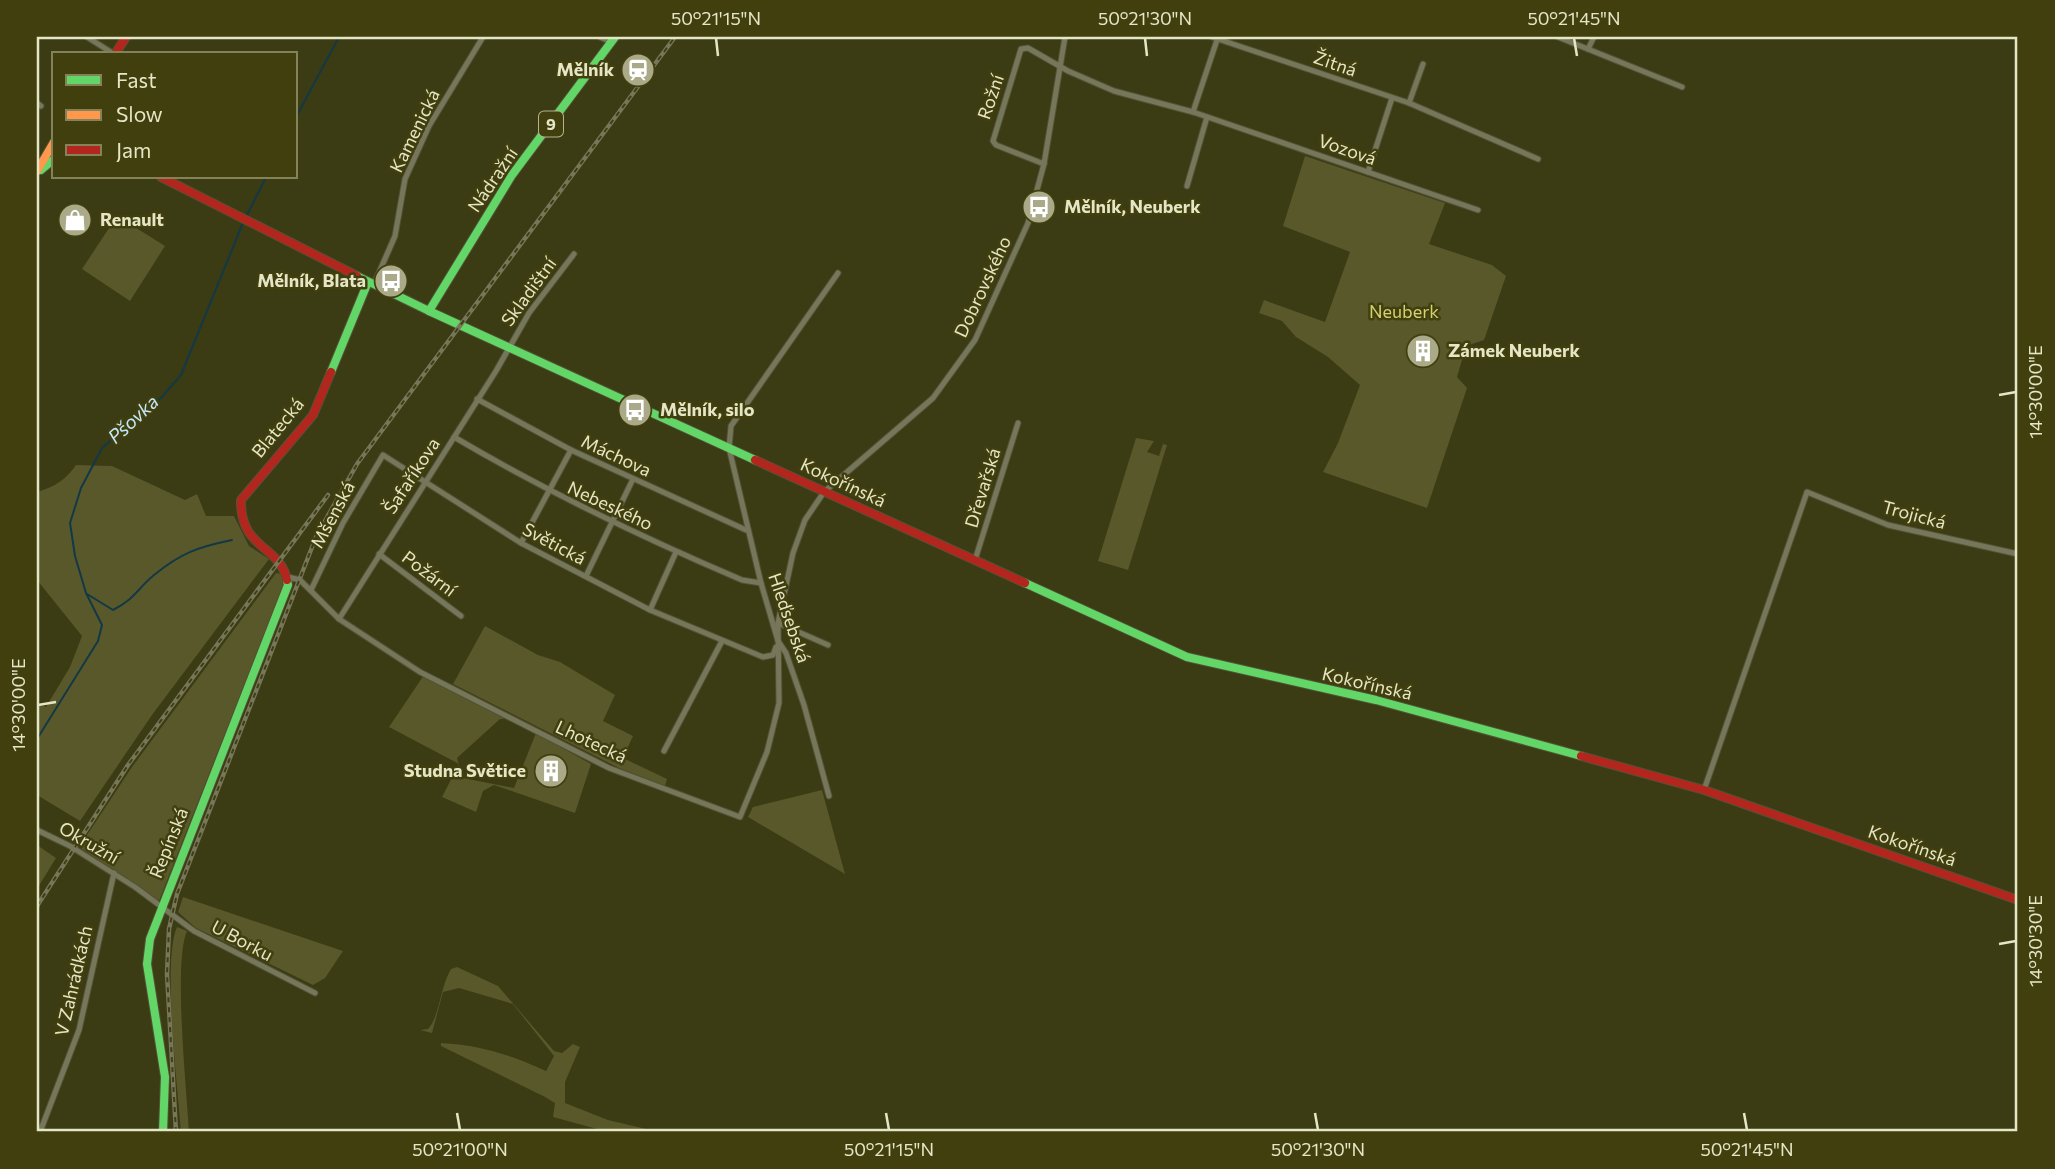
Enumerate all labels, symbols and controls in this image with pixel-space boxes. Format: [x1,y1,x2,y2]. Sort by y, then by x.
text: 50°21'15"N [671,7,761,29]
text: 50°21'30"N [1098,7,1192,29]
text: 50°21'45"N [1527,7,1621,29]
street label: Žitná [1311,46,1360,81]
station icon: Mělník [619,51,657,89]
legend [52,52,298,178]
place label: Mělník [557,58,615,80]
text: Fast [116,67,157,92]
street label: Rožní [972,70,1008,122]
street label: Kamenická [385,85,444,176]
text: Slow [116,101,163,126]
road number: 9 [539,112,563,136]
street label: Vozová [1316,129,1379,169]
text: Jam [116,137,151,162]
street label: Nádražní [462,142,523,216]
bus stop icon: Mělník, Neuberk [1020,188,1058,226]
place label: Mělník, Neuberk [1064,195,1201,217]
shop icon: Renault [56,201,94,239]
place label: Renault [100,208,164,230]
street label: Dobrovského [949,232,1015,341]
street label: Skladištní [496,252,561,330]
bus stop icon: Mělník, Blata [372,262,410,300]
place label: Mělník, Blata [257,269,366,291]
park label: Neuberk [1369,300,1439,322]
building icon: Zámek Neuberk [1404,332,1442,370]
place label: Zámek Neuberk [1448,339,1581,361]
text: 14°30'00"E [2024,345,2046,439]
water label: Pšovka [103,389,163,448]
bus stop icon: Mělník, silo [616,391,654,429]
street label: Blatecká [247,393,308,462]
place label: Mělník, silo [660,398,755,420]
street label: Máchova [578,429,655,481]
street label: Šafaříkova [378,433,444,518]
street label: Dřevařská [960,445,1005,530]
street label: Kokořínská [797,453,890,511]
street label: Nebeského [564,476,656,534]
street label: Mšenská [305,477,359,552]
street label: Trojická [1880,495,1948,533]
street label: Světická [519,517,590,569]
street label: Požární [398,546,462,602]
street label: Hleďsebská [764,570,816,666]
text: 14°30'00"E [7,658,29,752]
street label: Kokořínská [1320,662,1414,704]
street label: Lhotecká [552,715,631,767]
building icon: Studna Světice [532,752,570,790]
place label: Studna Světice [404,759,526,781]
street label: Řepínská [144,804,192,881]
street label: Okružní [56,816,125,869]
street label: Kokořínská [1865,820,1959,870]
text: 14°30'30"E [2024,895,2046,987]
street label: U Borku [208,915,277,965]
street label: V Zahrádkách [50,923,96,1038]
text: 50°21'00"N [412,1138,508,1160]
text: 50°21'15"N [844,1138,934,1160]
text: 50°21'30"N [1271,1138,1365,1160]
text: 50°21'45"N [1700,1138,1794,1160]

